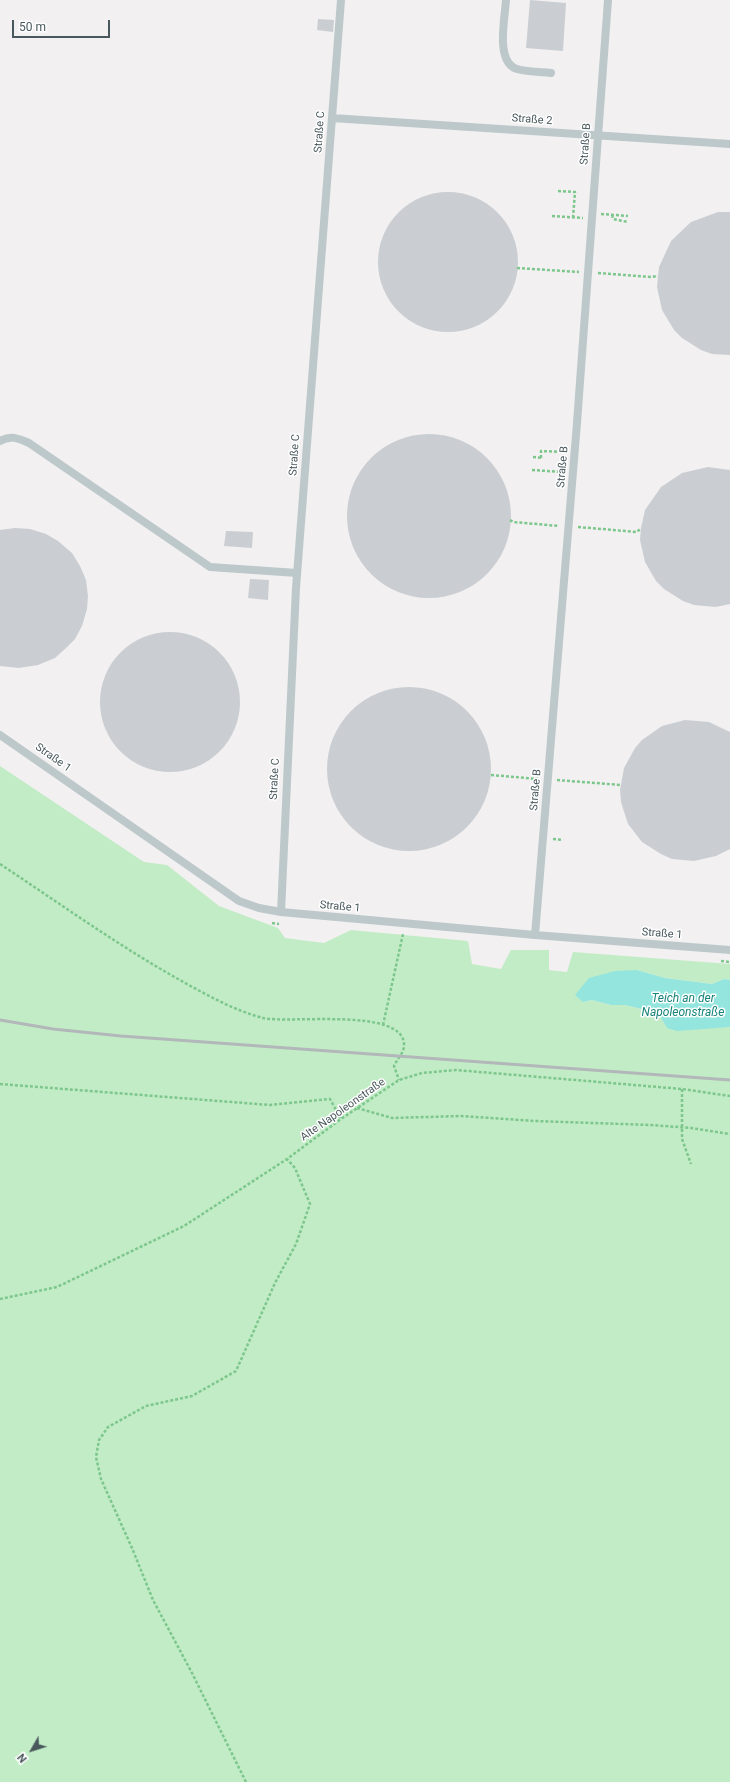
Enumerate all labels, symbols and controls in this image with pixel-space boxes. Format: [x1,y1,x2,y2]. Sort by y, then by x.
scale bar [14,12,112,38]
text: 50 m [19,20,46,34]
street label: Straße C [312,111,328,153]
street label: Straße 2 [511,112,553,128]
street label: Straße B [578,123,594,165]
street label: Straße C [287,434,303,476]
street label: Straße B [555,446,571,488]
street label: Straße 1 [32,741,74,775]
street label: Straße C [267,758,283,800]
street label: Straße B [528,769,544,811]
street label: Straße 1 [319,899,361,915]
street label: Straße 1 [641,926,683,942]
water label: Teich an der Napoleonstraße [642,992,724,1020]
street label: Alte Napoleonstraße [298,1076,388,1144]
north arrow [12,1730,52,1770]
text: N [15,1751,30,1765]

